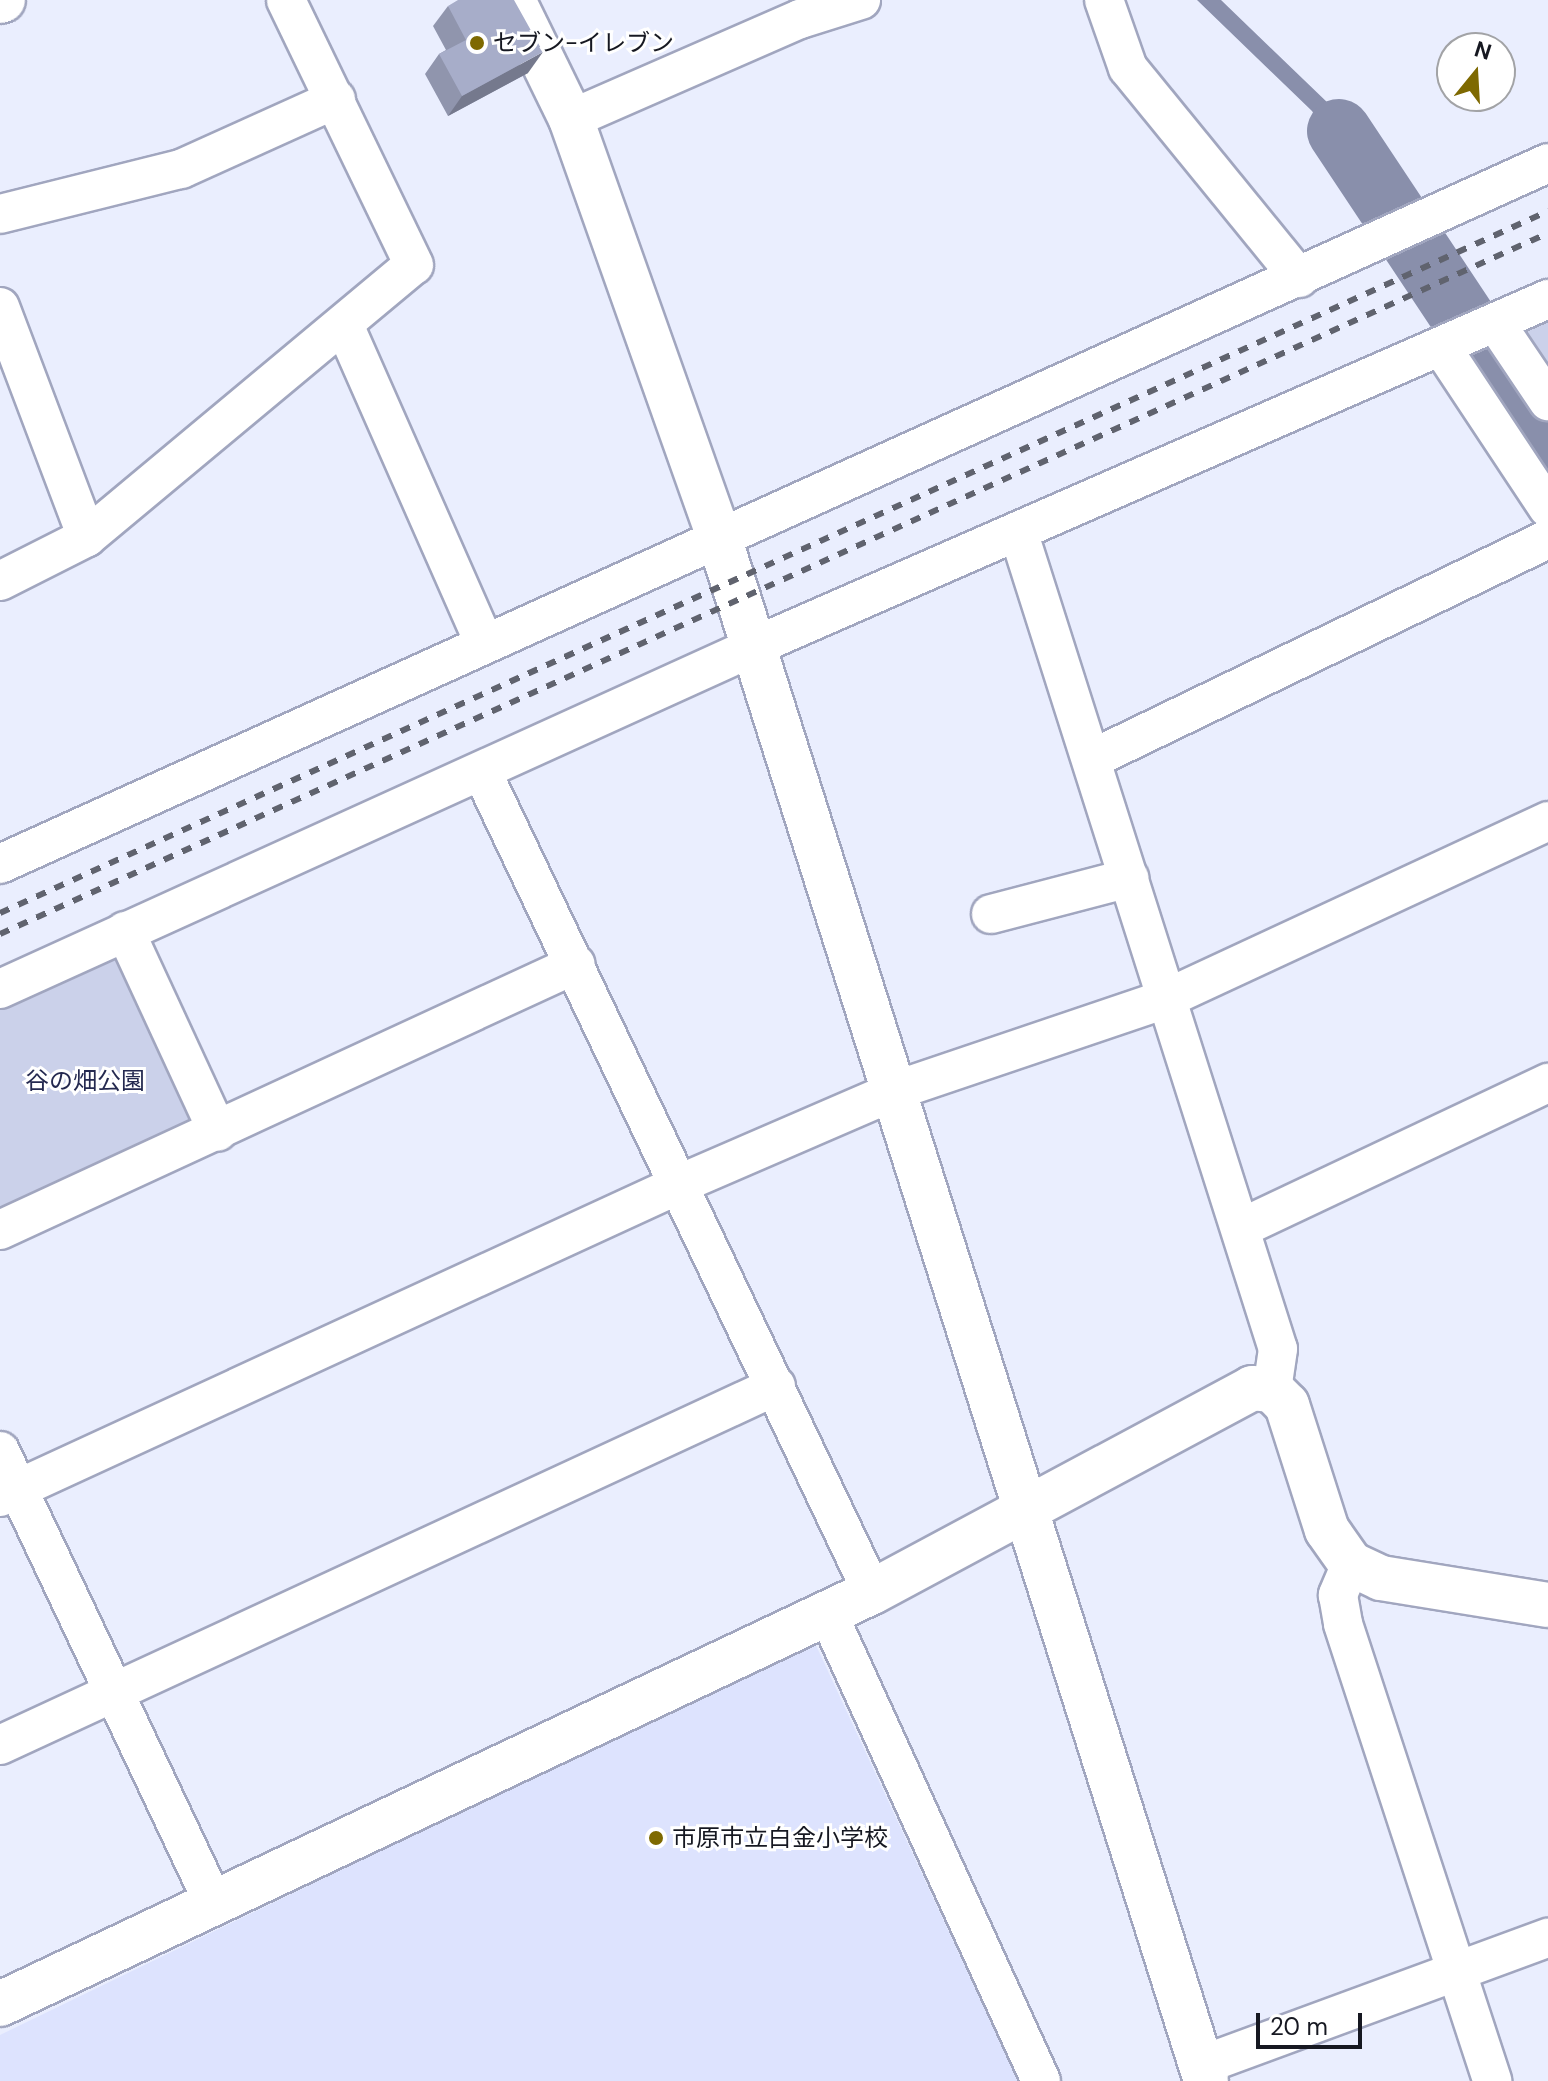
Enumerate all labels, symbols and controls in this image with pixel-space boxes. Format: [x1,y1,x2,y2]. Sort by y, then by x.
place label: セブン-イレブン [493,29,674,57]
north arrow [1436,32,1516,112]
marker: セブン-イレブン [468,34,486,52]
text: N [1471,34,1495,67]
park label: 谷の畑公園 [25,1067,145,1095]
place label: 市原市立白金小学校 [672,1824,888,1852]
marker: 市原市立白金小学校 [647,1829,665,1847]
scale bar [1260,1997,1366,2047]
text: 20 m [1270,2011,1328,2042]

